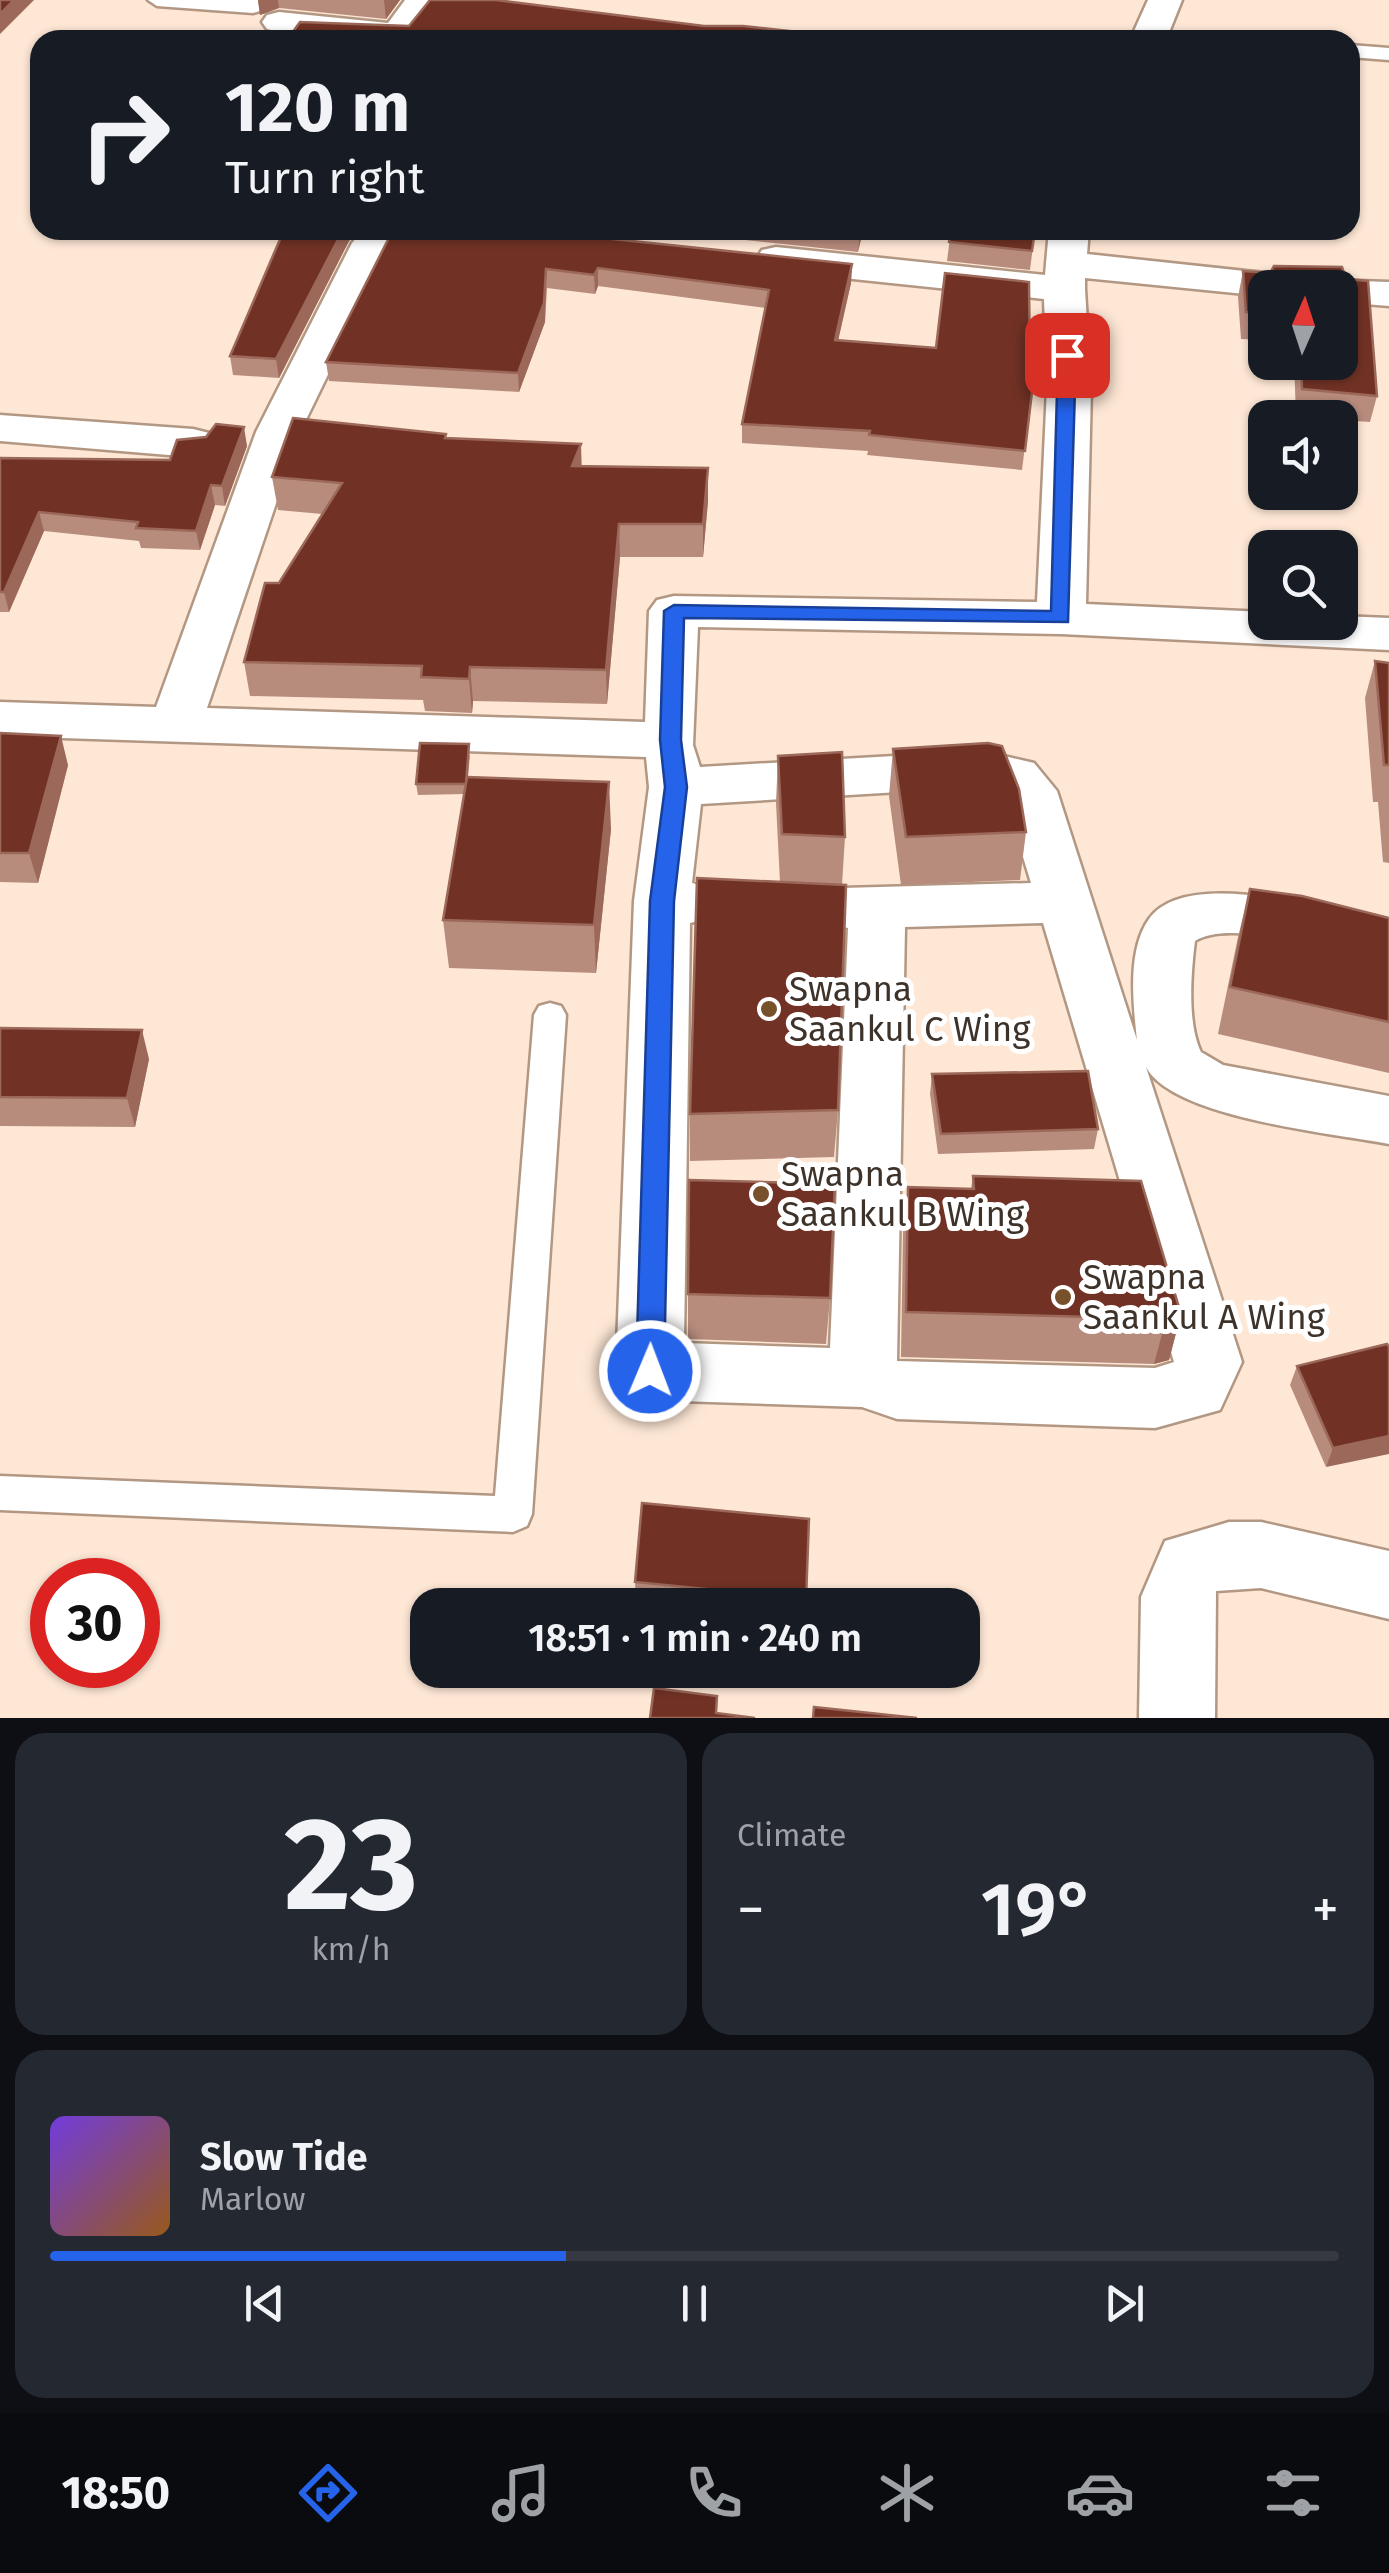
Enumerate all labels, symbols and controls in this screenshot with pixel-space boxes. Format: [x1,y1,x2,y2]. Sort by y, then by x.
text: 120 m [225,66,410,150]
icon: right [60,70,190,200]
text: Turn right [225,151,424,205]
north arrow [1248,270,1358,380]
map controls [1248,270,1358,640]
pin [1025,313,1110,398]
icon: arrive [1040,328,1095,383]
button: sound [1248,400,1358,510]
button: search [1248,530,1358,640]
place label: Swapna Saankul C Wing [789,968,1031,1050]
marker: Swapna Saankul C Wing [758,998,780,1020]
place label: Swapna Saankul B Wing [781,1153,1025,1235]
marker: Swapna Saankul B Wing [750,1183,772,1205]
place label: Swapna Saankul A Wing [1083,1256,1326,1338]
marker: Swapna Saankul A Wing [1052,1286,1074,1308]
position arrow [598,1319,702,1423]
speed limit sign: 30 [30,1558,160,1688]
text: 18:51 · 1 min · 240 m [528,1615,862,1661]
text: 23 [284,1787,418,1943]
text: Climate [737,1816,846,1854]
text: 19° [981,1865,1095,1955]
text: − [737,1877,765,1943]
text: + [1312,1877,1339,1943]
text: km/h [311,1930,391,1968]
text: Slow Tide [200,2134,368,2180]
text: Marlow [200,2180,306,2218]
icon: previous [237,2276,292,2331]
icon: pause [667,2276,722,2331]
icon: next [1097,2276,1152,2331]
icon: directions [293,2458,363,2528]
icon: music [486,2458,556,2528]
icon: phone [679,2458,749,2528]
icon: climate [872,2458,942,2528]
icon: car [1065,2458,1135,2528]
icon: filters [1258,2458,1328,2528]
text: 18:50 [61,2466,170,2520]

